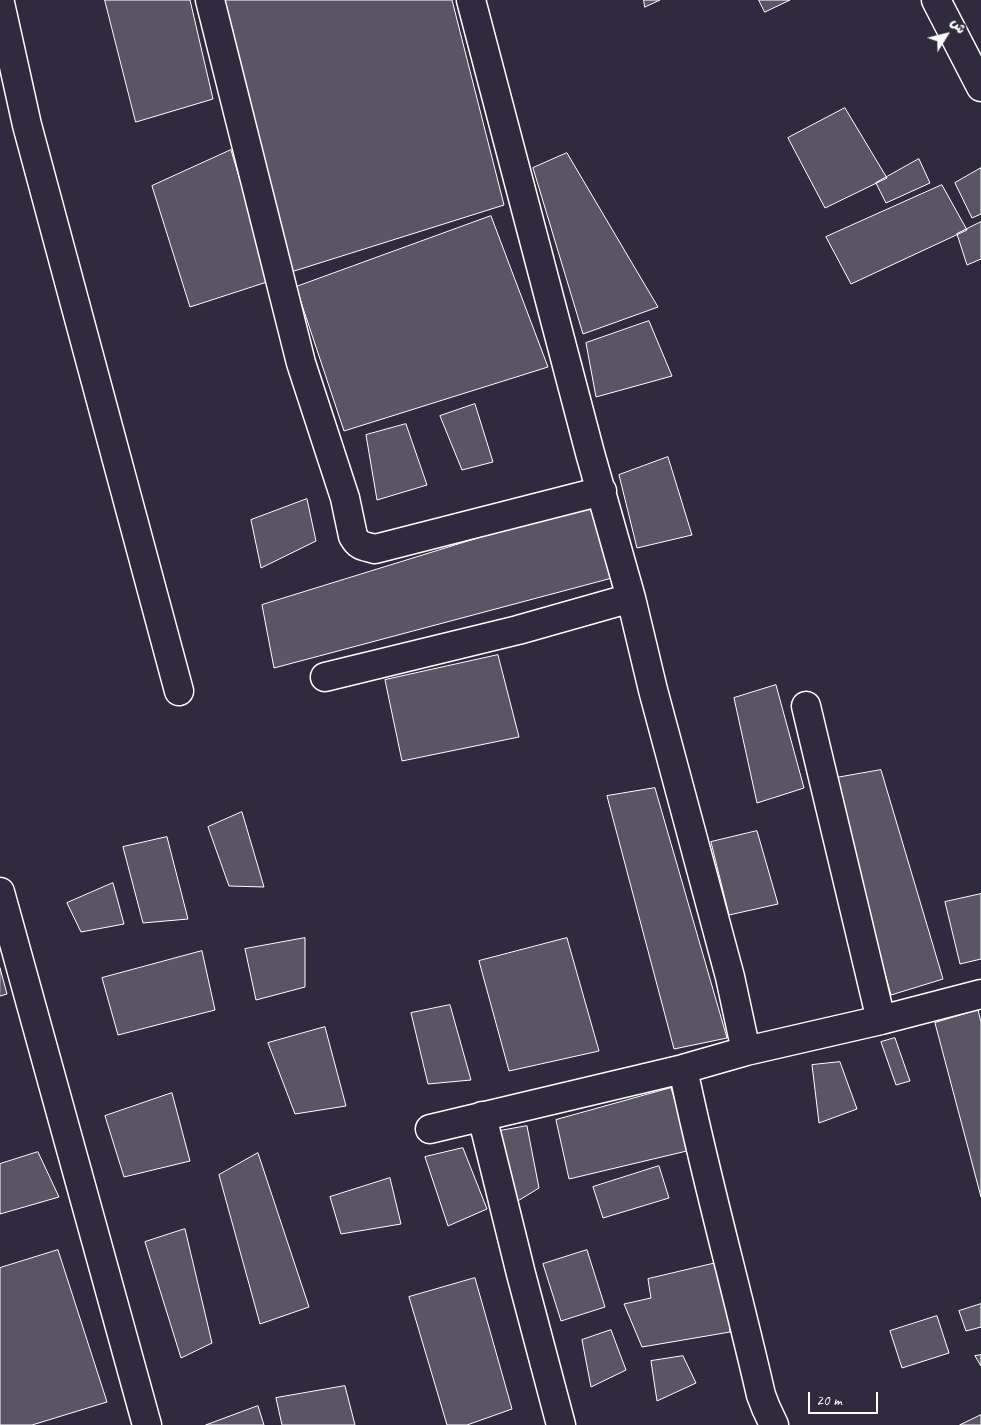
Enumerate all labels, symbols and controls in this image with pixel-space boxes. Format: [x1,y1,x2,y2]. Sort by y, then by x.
north arrow [921,10,971,60]
text: ش [947,15,970,37]
scale bar [811,1382,881,1414]
text: 20 m [816,1391,842,1410]

